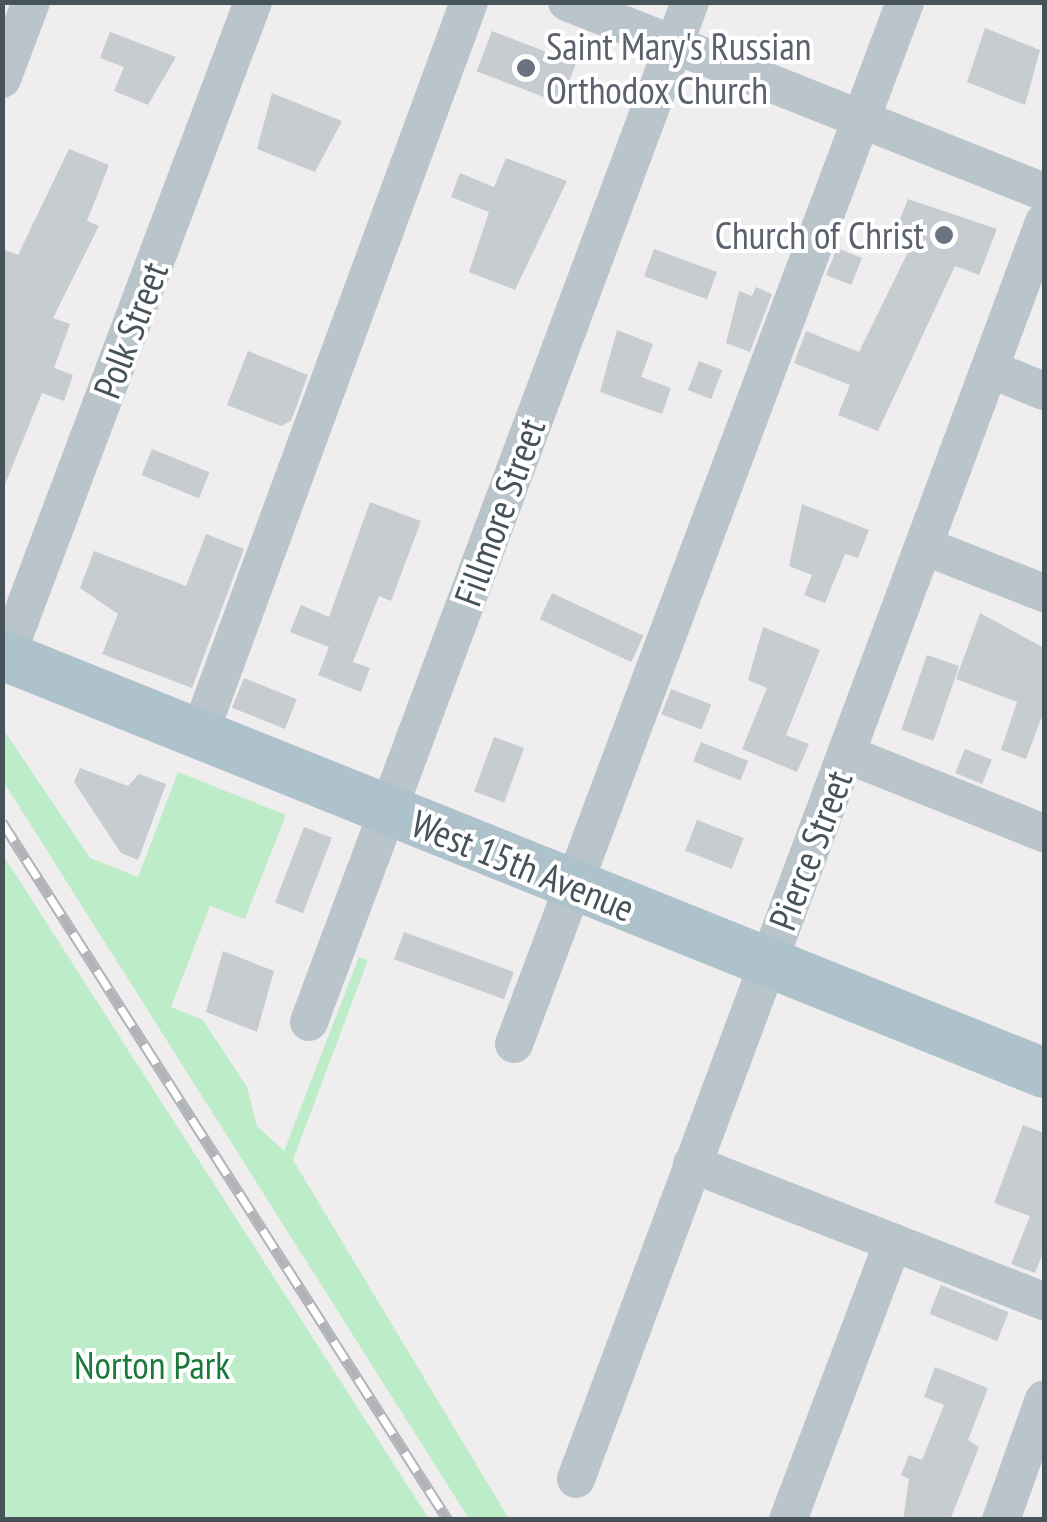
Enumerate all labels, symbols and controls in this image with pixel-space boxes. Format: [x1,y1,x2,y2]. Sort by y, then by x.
place label: Saint Mary's Russian Orthodox Church [546,23,811,112]
marker: Saint Mary's Russian Orthodox Church [515,57,537,79]
place label: Church of Christ [715,212,924,258]
marker: Church of Christ [933,224,955,246]
street label: Polk Street [83,255,177,405]
street label: Fillmore Street [444,412,554,612]
street label: Pierce Street [759,764,861,936]
street label: West 15th Avenue [405,800,641,930]
park label: Norton Park [74,1342,230,1388]

